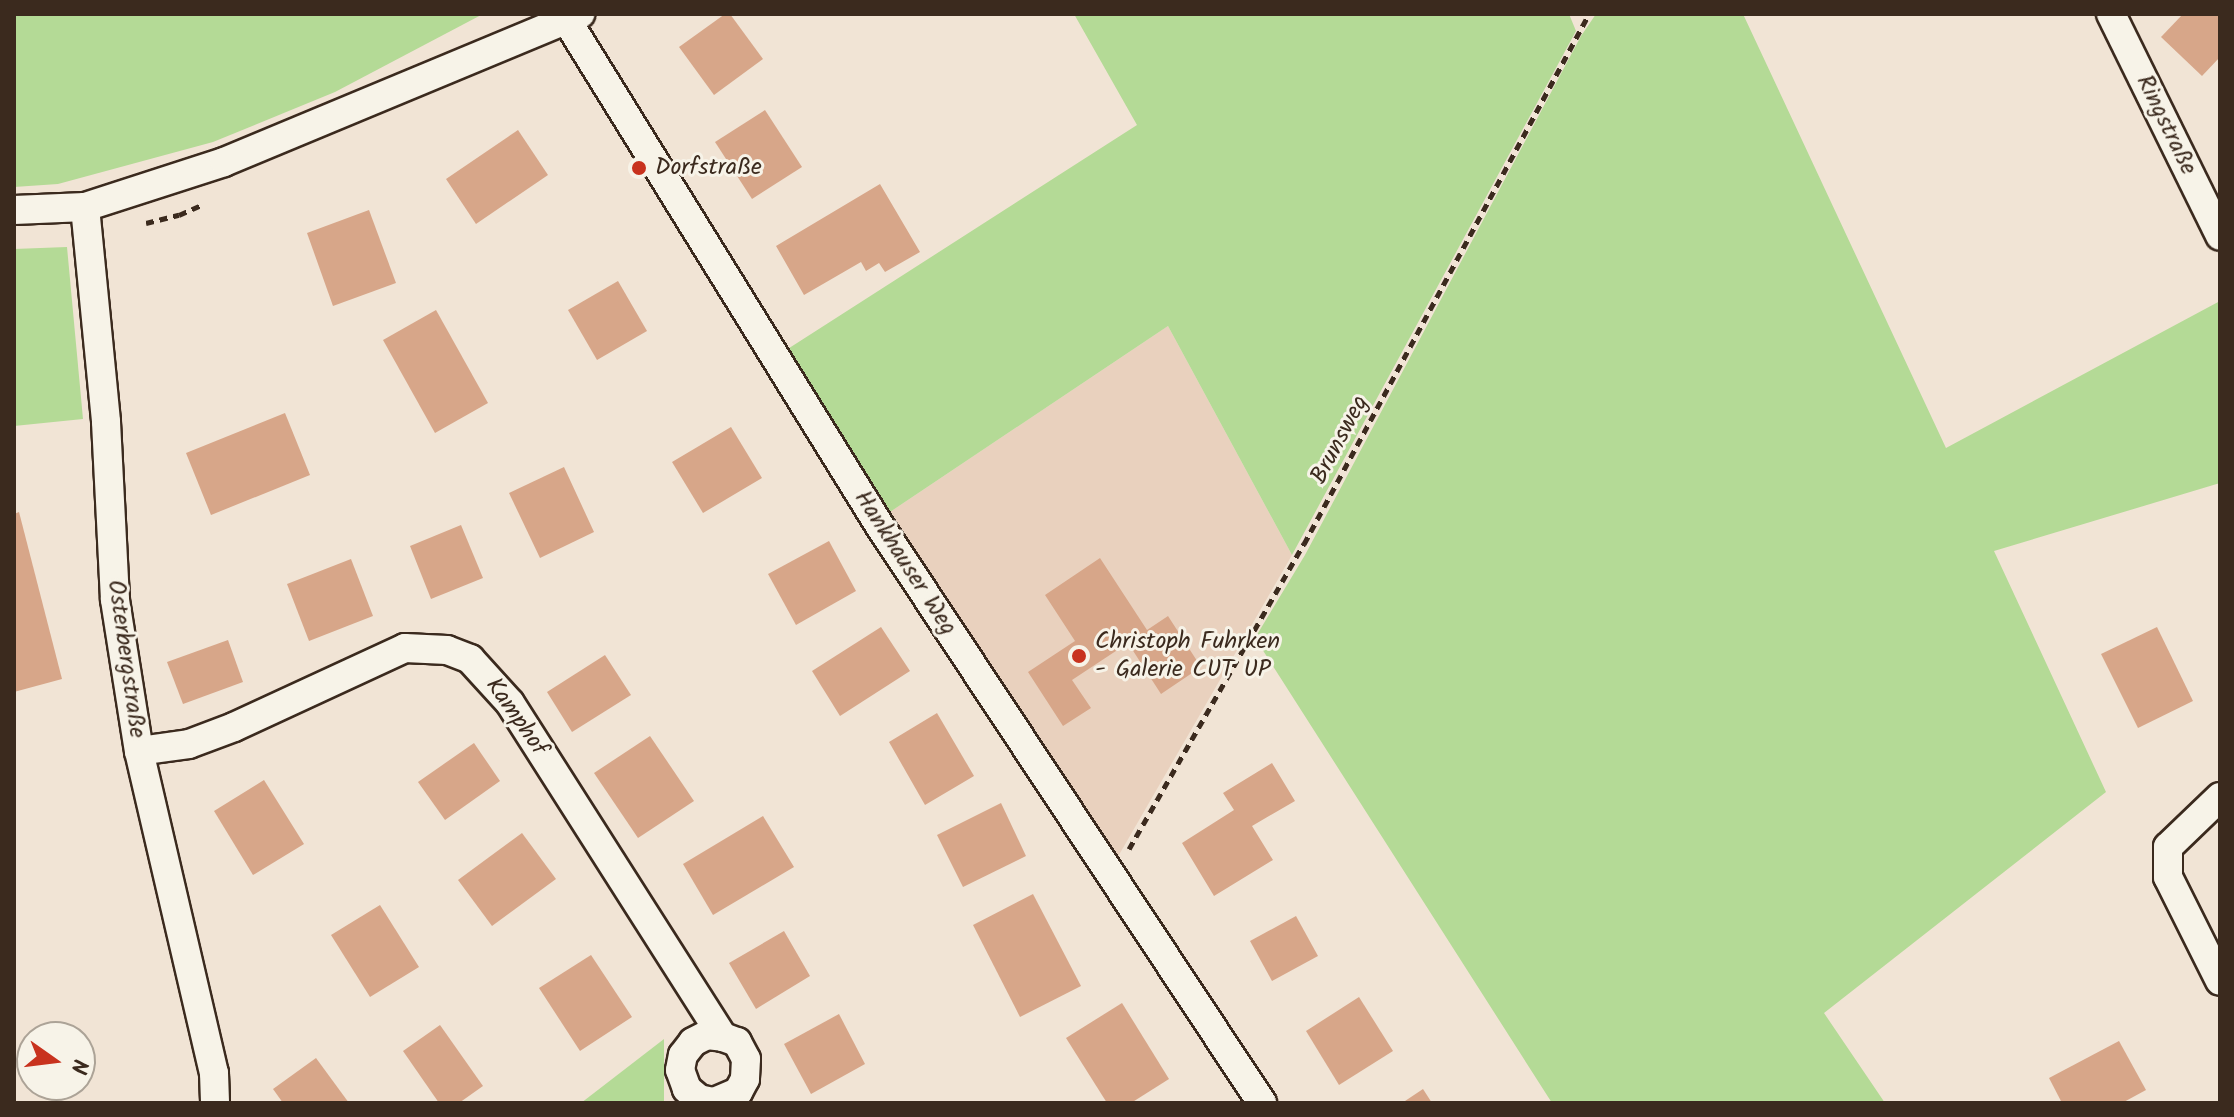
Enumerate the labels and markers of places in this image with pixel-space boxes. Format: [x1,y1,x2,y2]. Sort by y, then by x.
place label: Dorfstraße [655,154,762,182]
marker: Dorfstraße [630,159,648,177]
place label: Christoph Fuhrken - Galerie CUT UP [1095,628,1280,684]
marker: Christoph Fuhrken - Galerie CUT UP [1070,647,1088,665]

